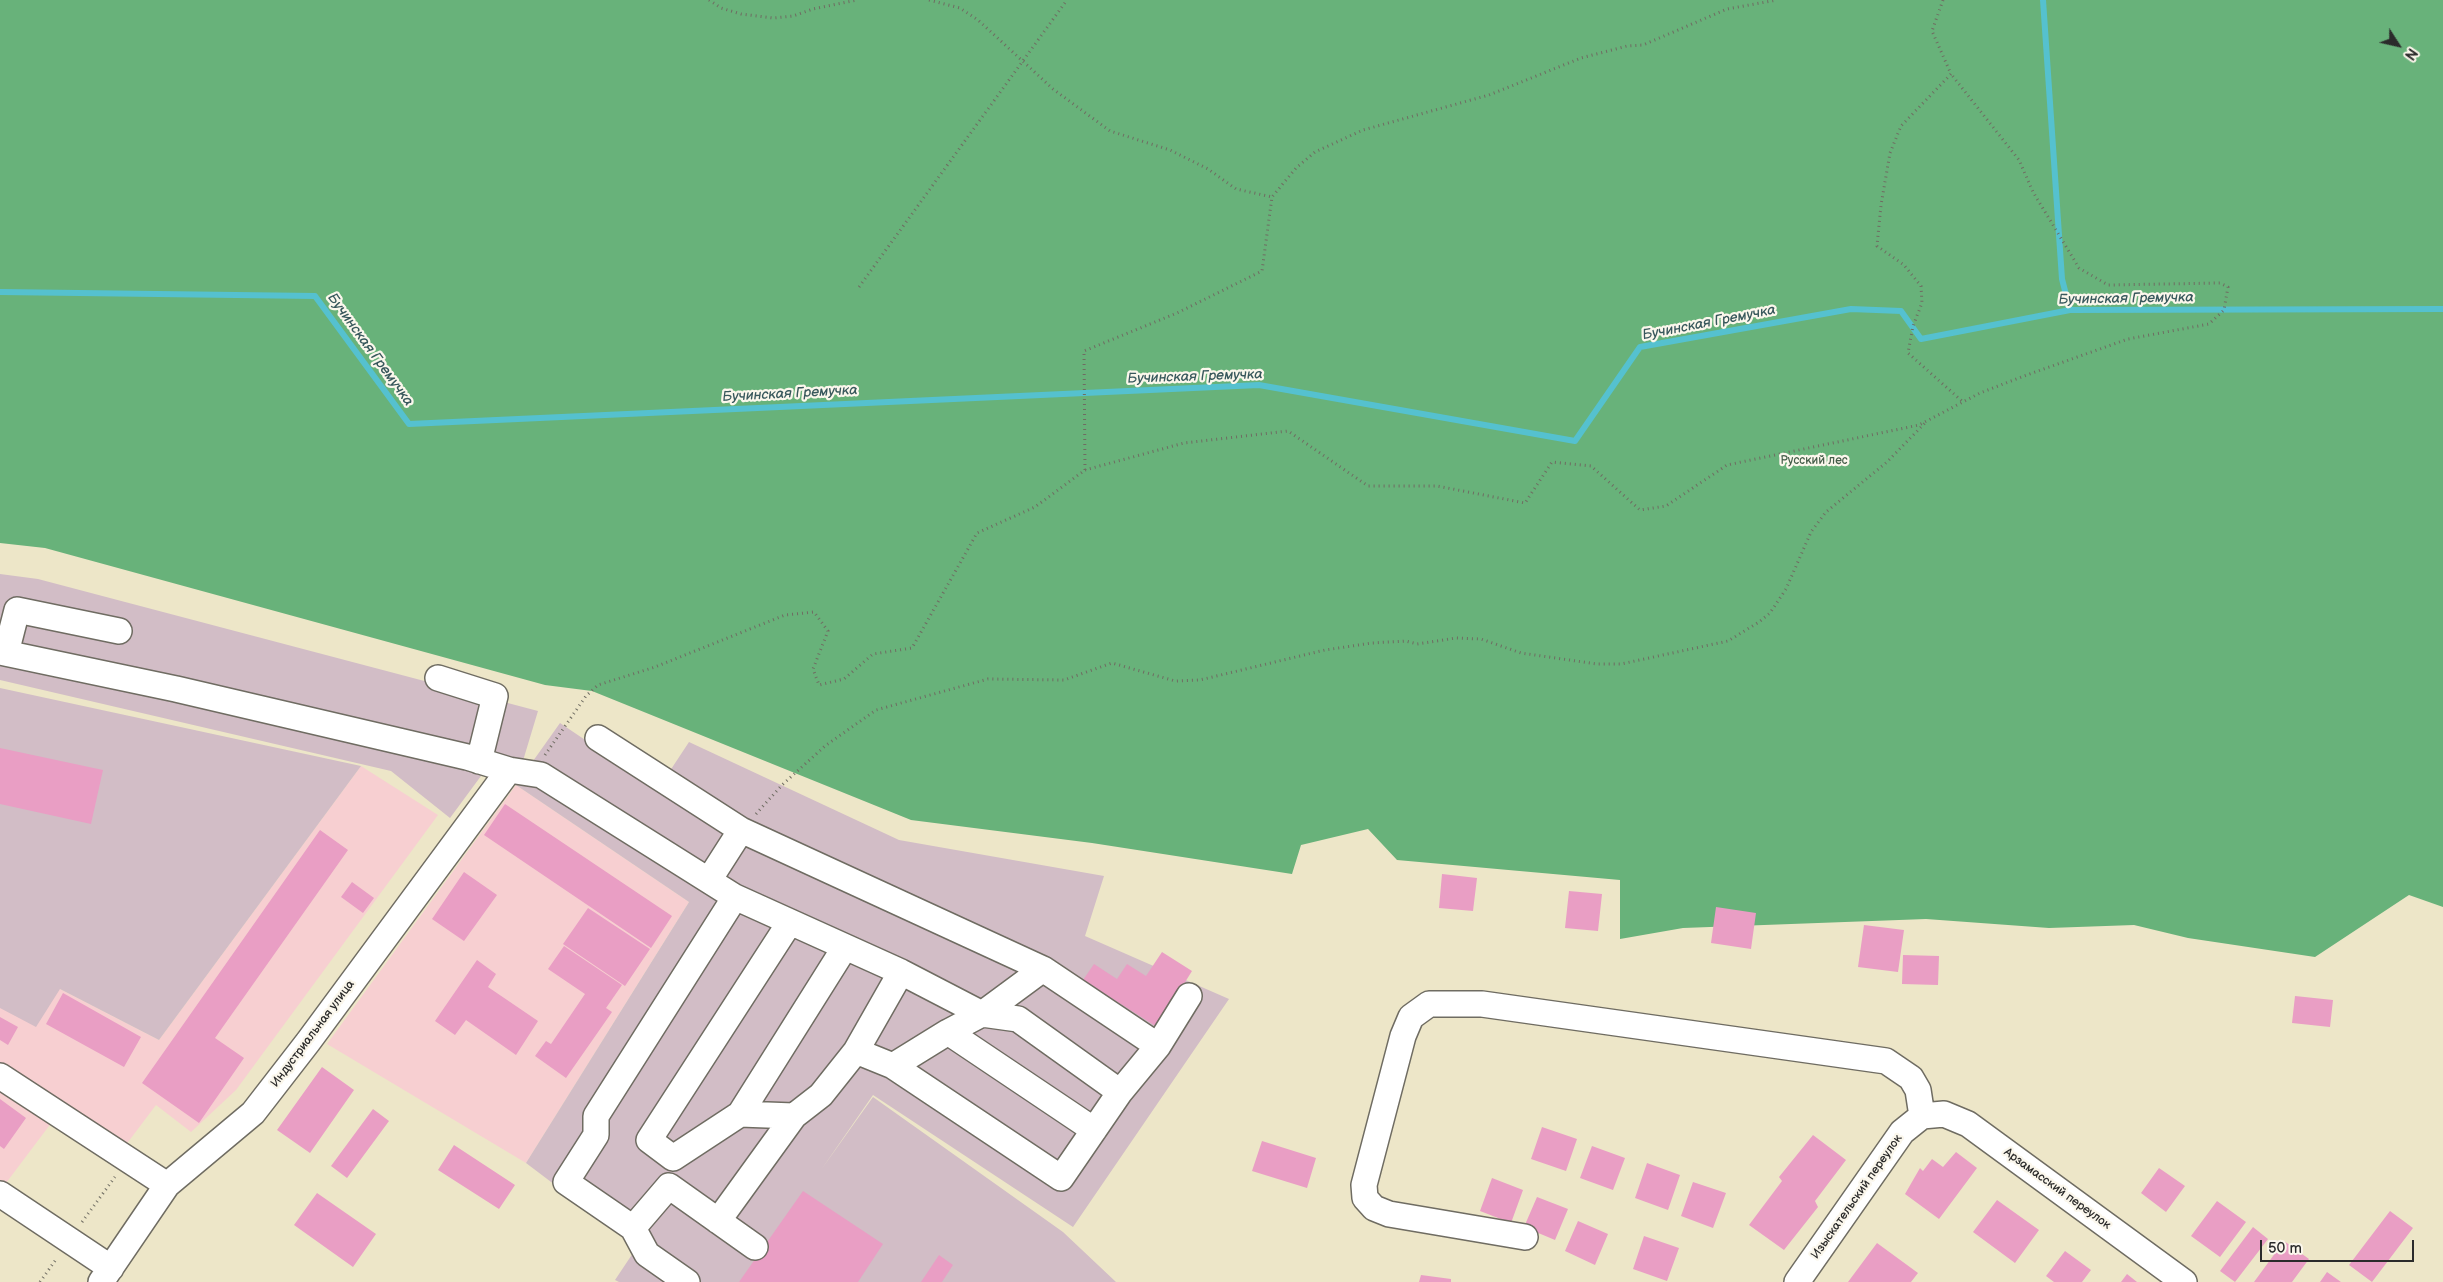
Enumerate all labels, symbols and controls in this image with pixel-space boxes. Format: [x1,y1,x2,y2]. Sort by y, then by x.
north arrow [2373,20,2423,70]
text: N [2401,45,2421,63]
water label: Бучинская Гремучка [2058,289,2194,309]
water label: Бучинская Гремучка [323,290,417,410]
water label: Бучинская Гремучка [1641,302,1777,344]
water label: Бучинская Гремучка [1127,366,1263,388]
water label: Бучинская Гремучка [722,382,858,406]
park label: Русский лес [1780,454,1848,468]
street label: Индустриальная улица [268,978,358,1090]
street label: Изыскательский переулок [1808,1132,1906,1262]
street label: Арзамасский переулок [2001,1145,2113,1233]
scale bar [2263,1230,2417,1262]
text: 50 m [2268,1239,2302,1258]

